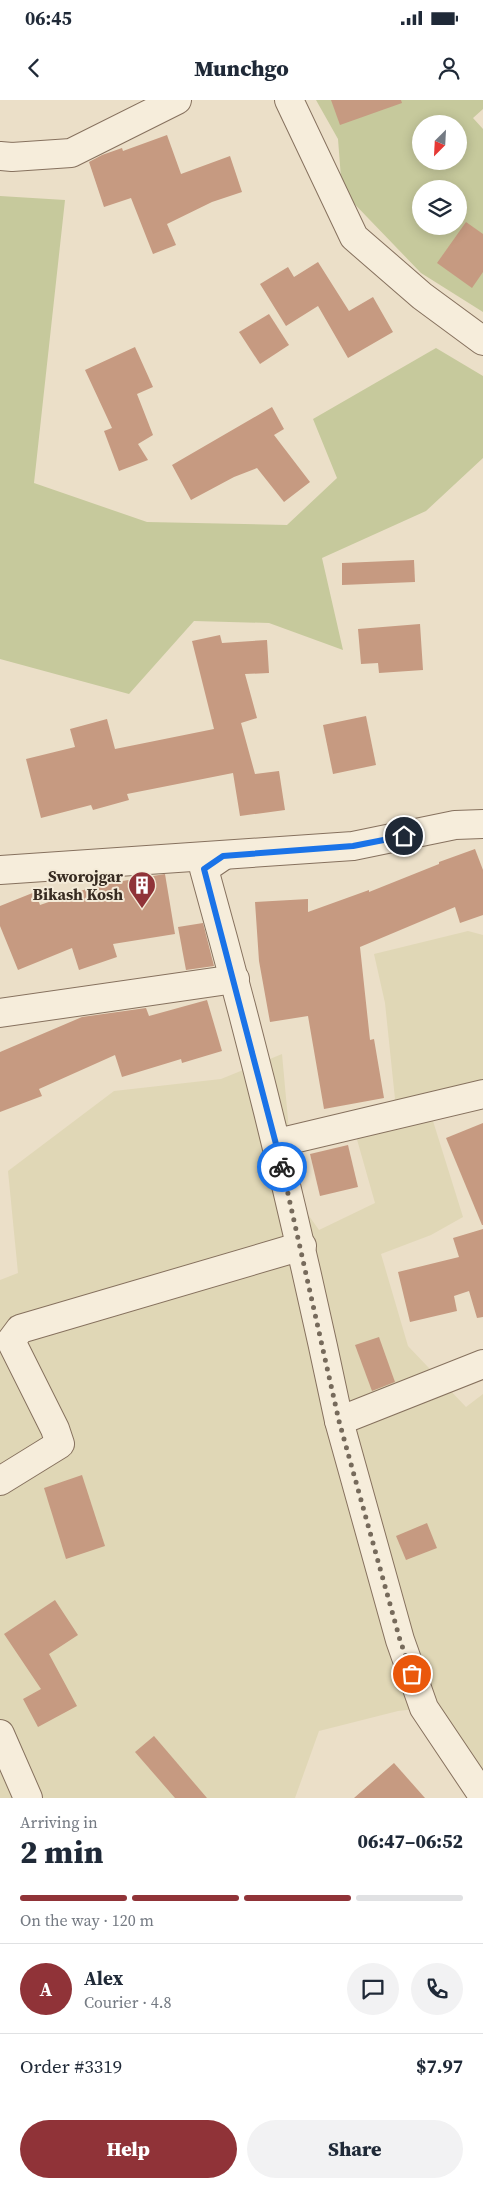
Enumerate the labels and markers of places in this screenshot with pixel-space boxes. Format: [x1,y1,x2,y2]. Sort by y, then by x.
pin [383,815,425,857]
place label: Sworojgar Bikash Kosh [33,865,124,905]
building icon: Sworojgar Bikash Kosh [127,870,157,909]
pin [391,1653,433,1695]

